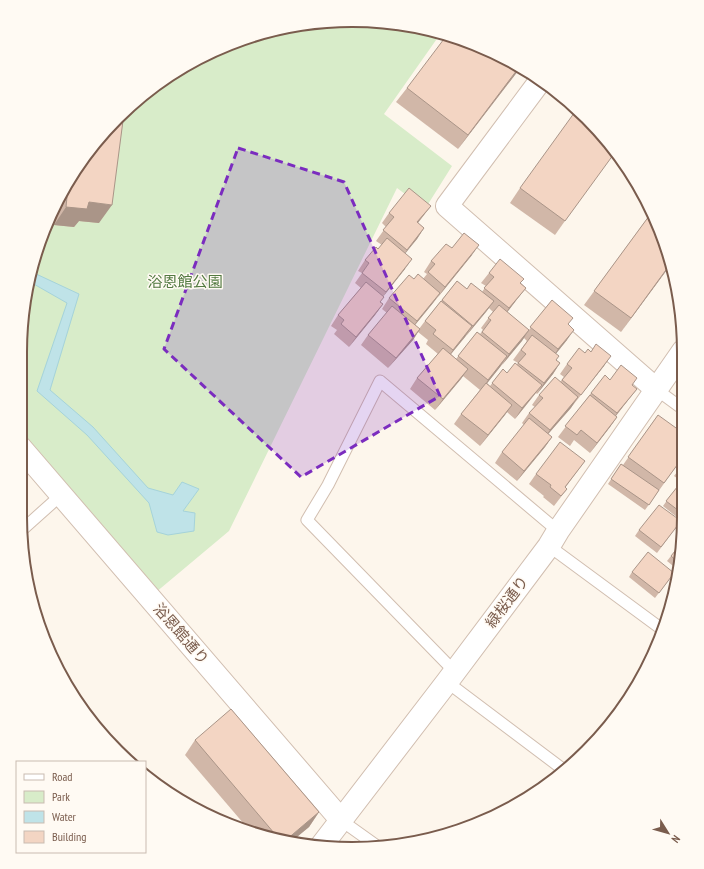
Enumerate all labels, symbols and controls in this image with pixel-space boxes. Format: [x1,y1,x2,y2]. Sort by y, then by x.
park label: 浴恩館公園 [147,272,223,291]
street label: 緑桜通り [481,572,532,631]
street label: 浴恩館通り [150,599,213,668]
legend [16,761,146,853]
text: Road [52,769,72,784]
text: Park [52,789,70,804]
text: Water [52,809,77,824]
north arrow [648,813,688,853]
text: Building [52,829,87,844]
text: N [669,832,683,846]

